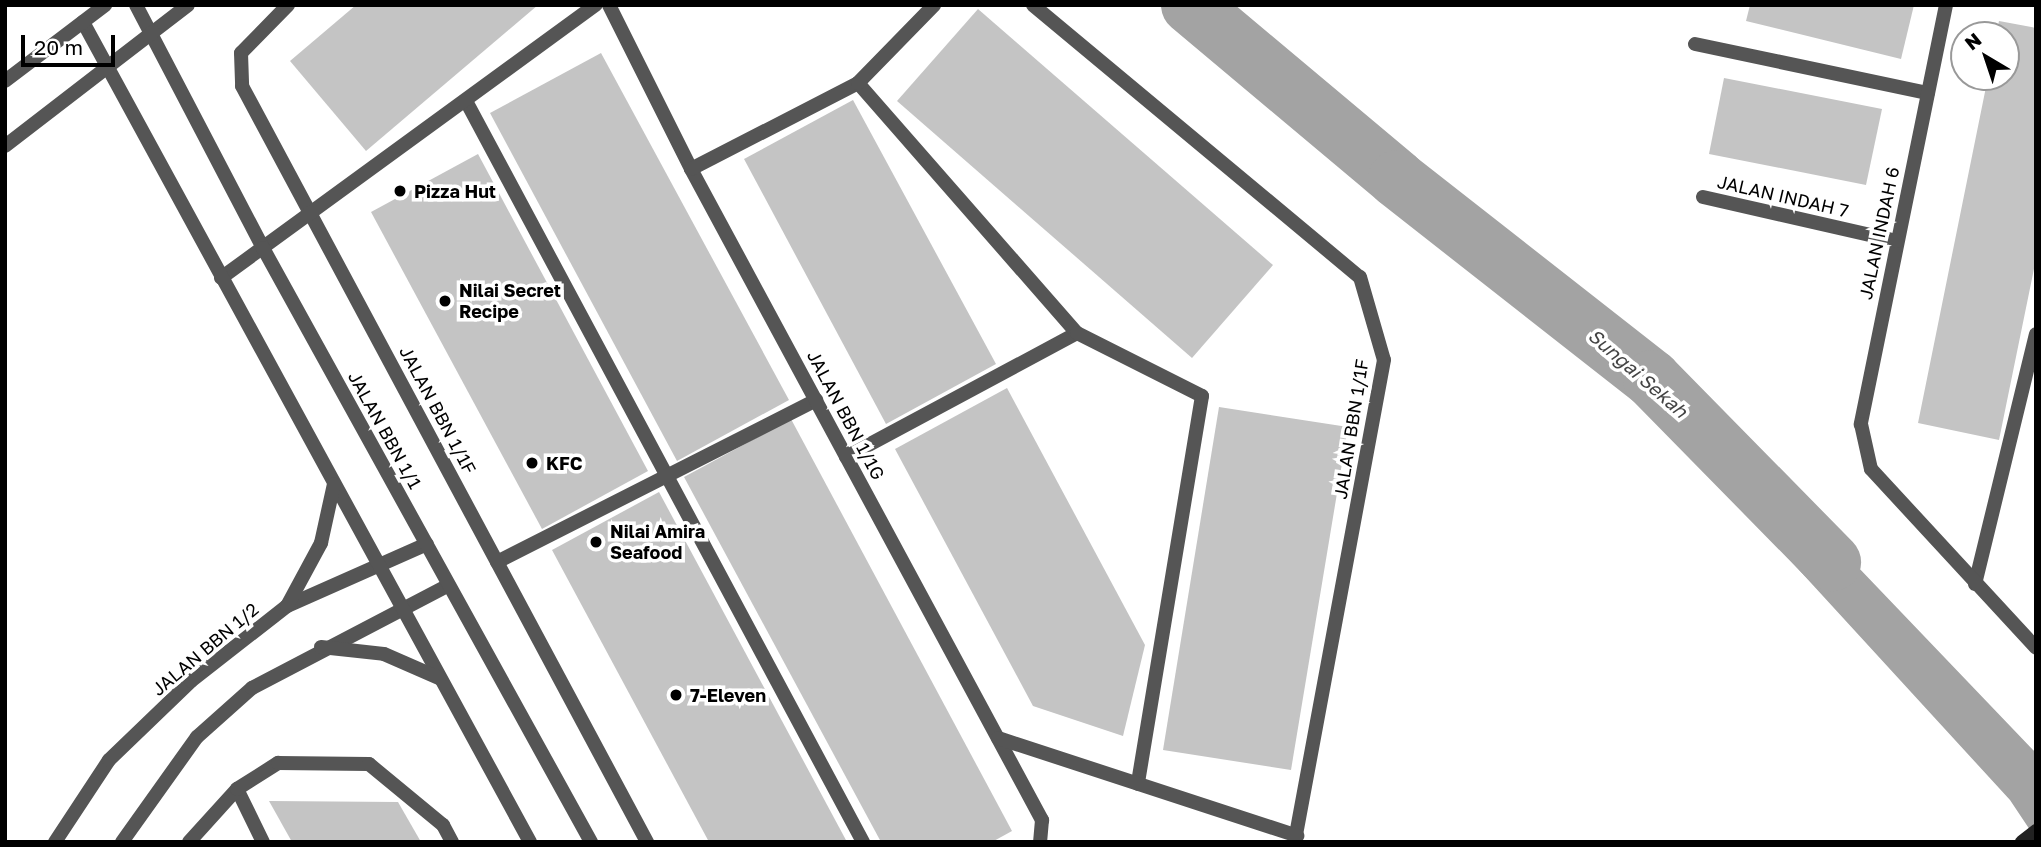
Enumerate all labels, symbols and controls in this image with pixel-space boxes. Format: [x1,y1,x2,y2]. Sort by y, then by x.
scale bar [24,21,119,65]
north arrow [1950,21,2020,91]
text: N [1960,27,1986,54]
text: 20 m [34,34,83,60]
street label: JALAN INDAH 6 [1854,165,1904,301]
street label: JALAN INDAH 7 [1715,170,1851,222]
place label: Pizza Hut [414,180,496,202]
marker: Pizza Hut [392,183,408,199]
place label: Nilai Secret Recipe [459,280,561,322]
marker: Nilai Secret Recipe [437,293,453,309]
water label: Sungai Sekah [1584,324,1692,422]
street label: JALAN BBN 1/1F [395,342,481,478]
street label: JALAN BBN 1/1G [803,347,889,483]
street label: JALAN BBN 1/1F [1329,357,1373,501]
street label: JALAN BBN 1/1 [344,367,426,493]
place label: KFC [546,452,583,474]
marker: KFC [524,455,540,471]
place label: Nilai Amira Seafood [610,521,705,564]
marker: Nilai Amira Seafood [588,534,604,550]
street label: JALAN BBN 1/2 [147,598,263,700]
place label: 7-Eleven [690,684,766,706]
marker: 7-Eleven [668,687,684,703]

